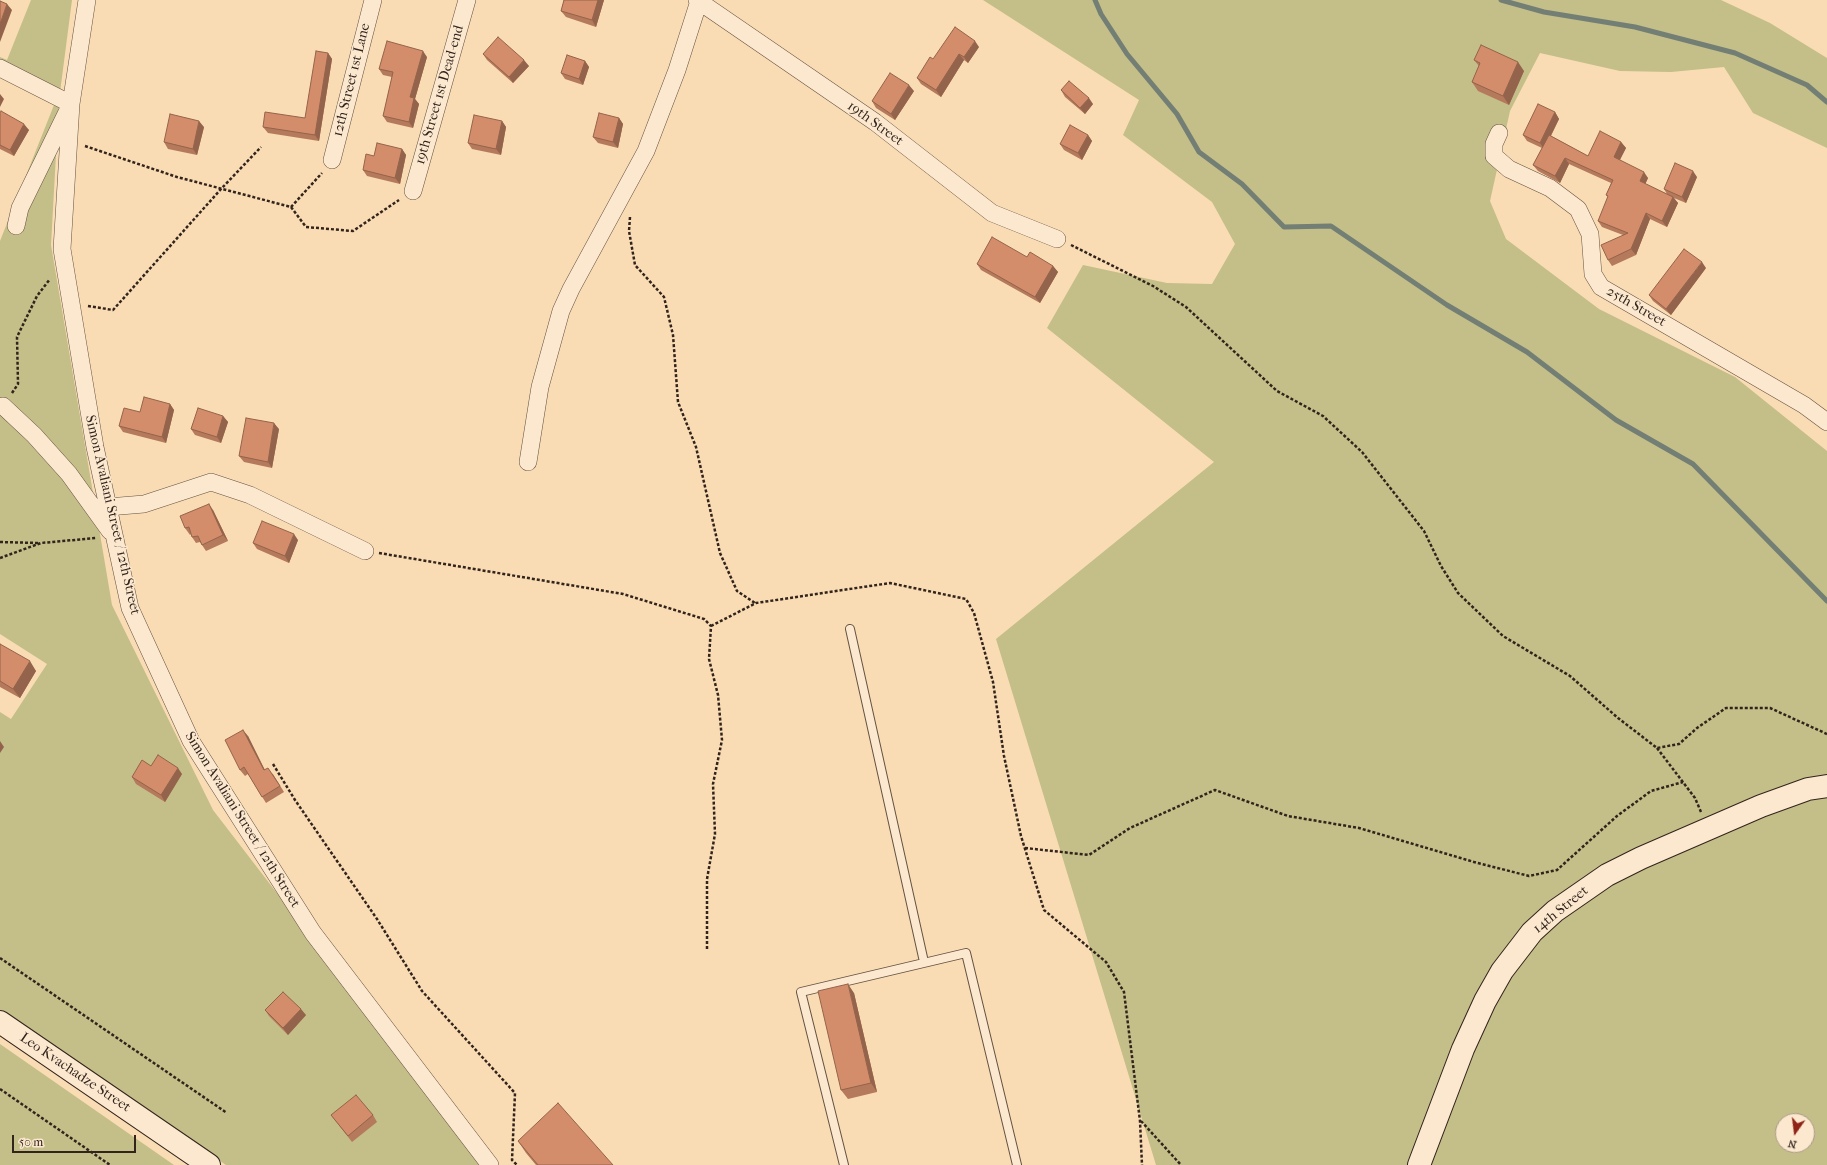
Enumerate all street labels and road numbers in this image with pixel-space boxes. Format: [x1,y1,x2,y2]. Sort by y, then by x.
street label: 12th Street 1st Lane [330,22,374,138]
street label: 19th Street 1st Dead-end [412,23,468,167]
street label: 19th Street [844,98,906,150]
street label: 25th Street [1603,283,1669,331]
street label: Simon Avaliani Street / 12th Street [81,414,143,616]
street label: Simon Avaliani Street / 12th Street [181,729,303,911]
street label: 14th Street [1530,883,1592,937]
street label: Leo Kvachadze Street [17,1030,133,1116]

